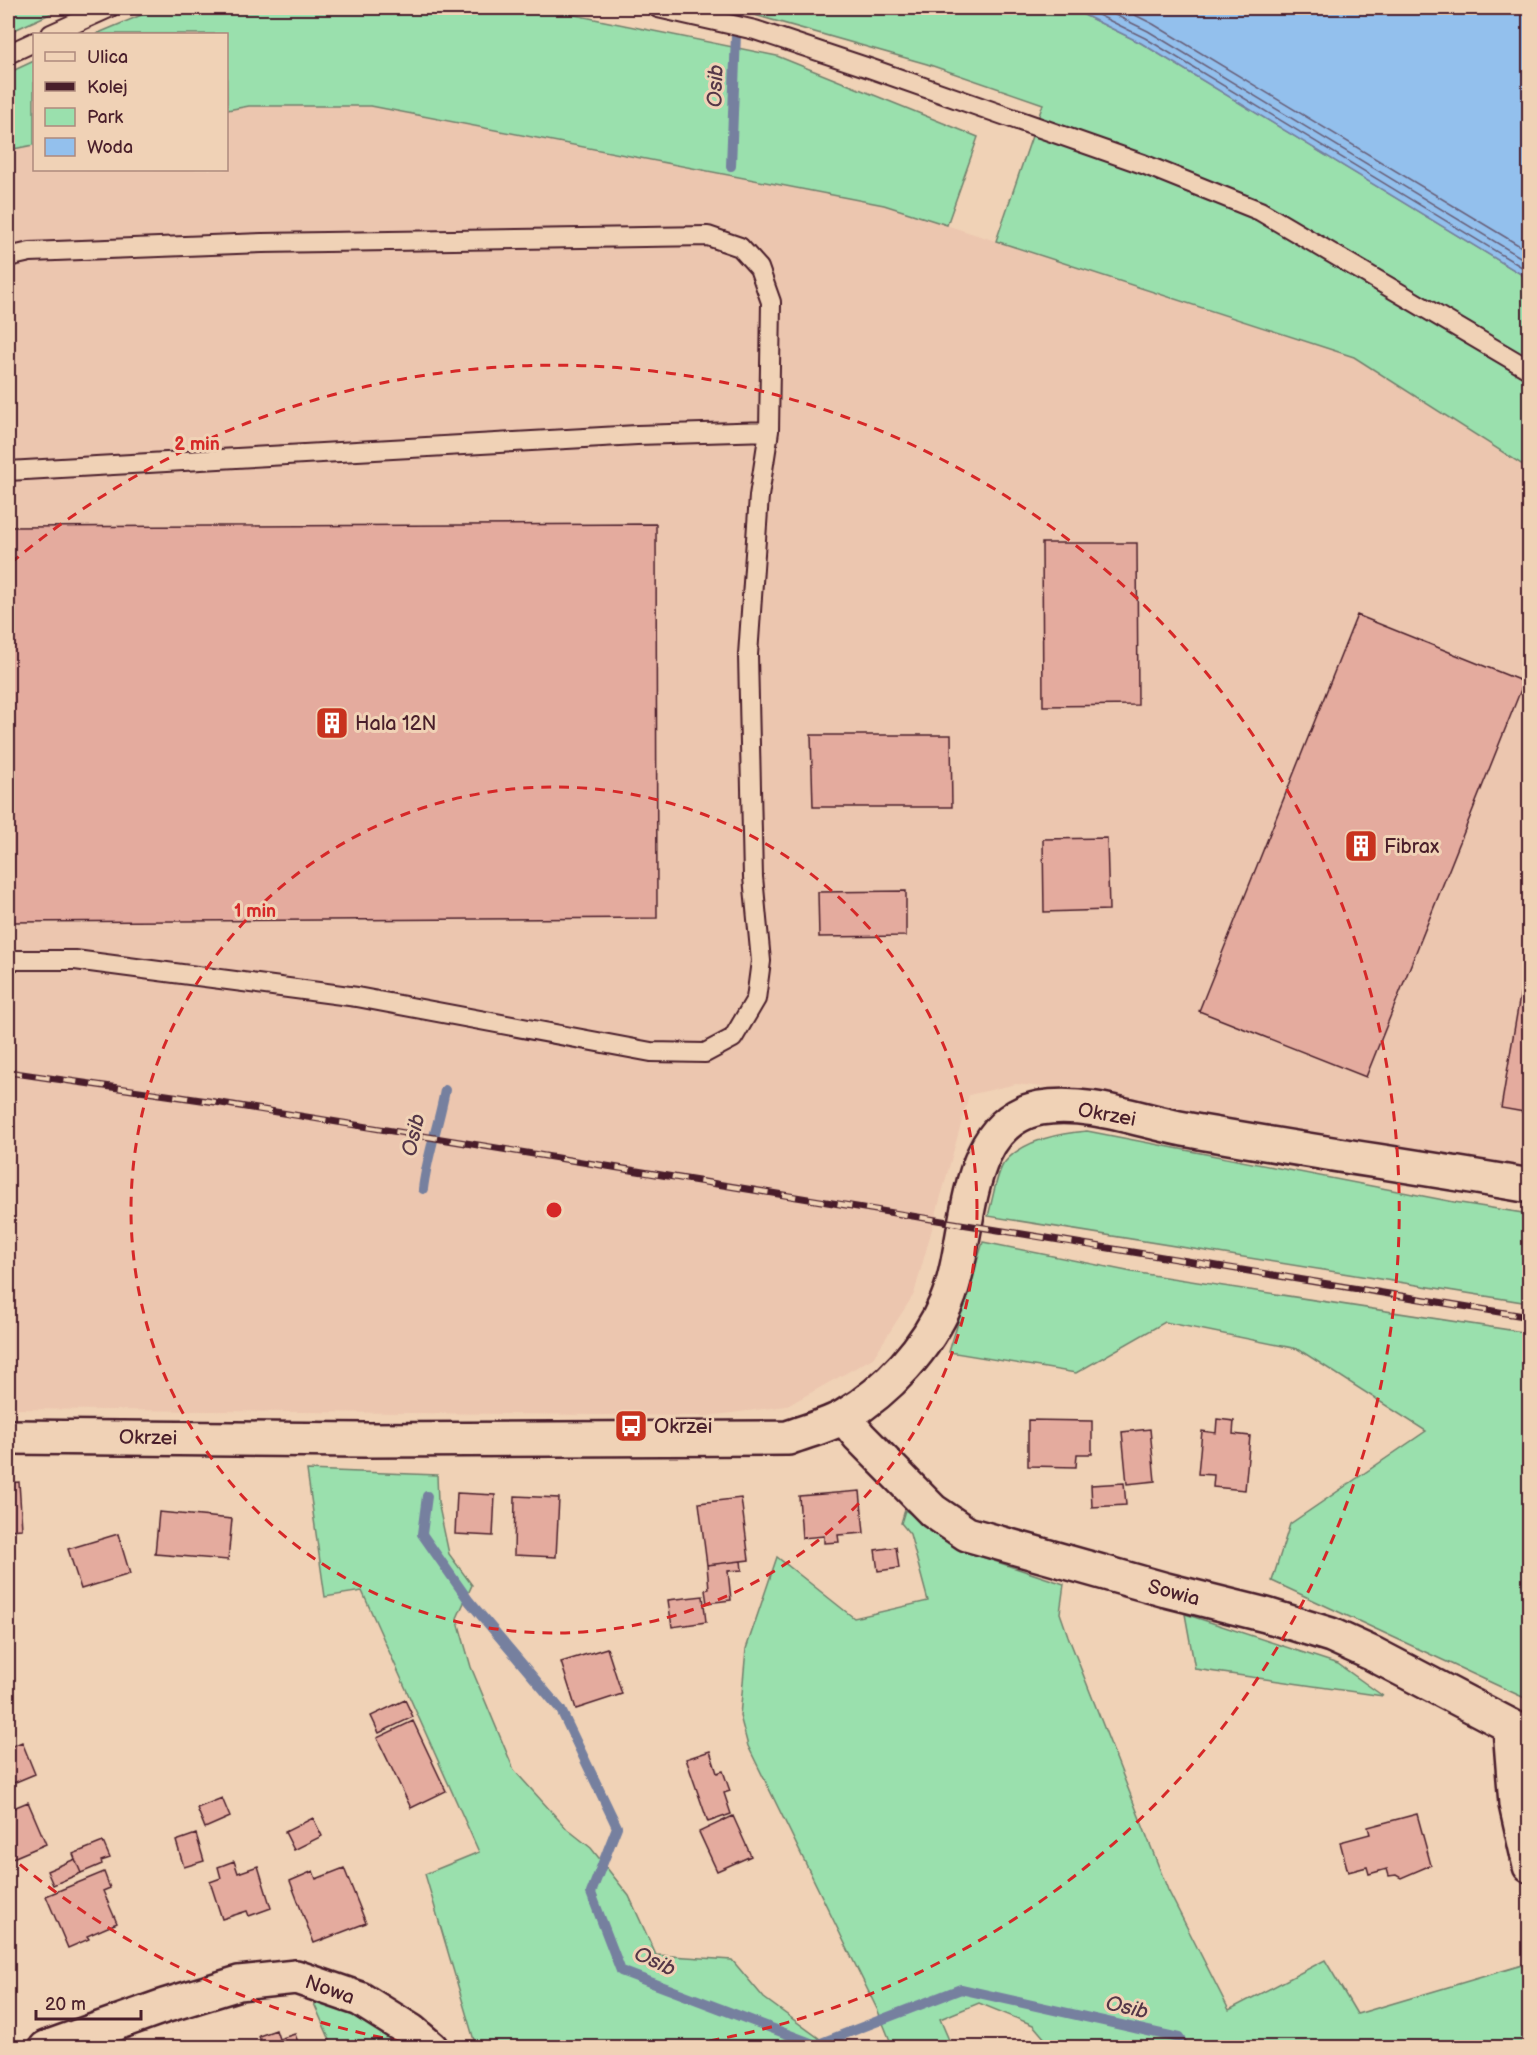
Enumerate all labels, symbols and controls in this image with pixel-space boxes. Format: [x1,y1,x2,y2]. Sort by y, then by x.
legend [33,33,228,171]
text: Ulica [87,47,128,68]
water label: Osib [702,64,729,108]
text: Kolej [87,77,127,98]
text: Park [87,107,123,128]
text: Woda [87,137,133,158]
text: 2 min [174,434,220,455]
building icon: Hala 12N [314,705,350,741]
place label: Hala 12N [355,712,437,736]
building icon: Fibrax [1343,828,1379,864]
place label: Fibrax [1384,835,1440,859]
text: 1 min [234,901,276,922]
street label: Okrzei [1076,1098,1138,1132]
water label: Osib [396,1111,431,1159]
centre of rings [544,1200,564,1220]
bus stop icon: Okrzei [613,1408,649,1444]
place label: Okrzei [654,1415,712,1439]
street label: Okrzei [119,1425,177,1451]
street label: Sowia [1145,1575,1202,1611]
water label: Osib [630,1941,680,1982]
street label: Nowa [302,1970,358,2010]
scale bar [36,1983,141,2021]
water label: Osib [1103,1990,1151,2025]
text: 20 m [45,1994,86,2015]

